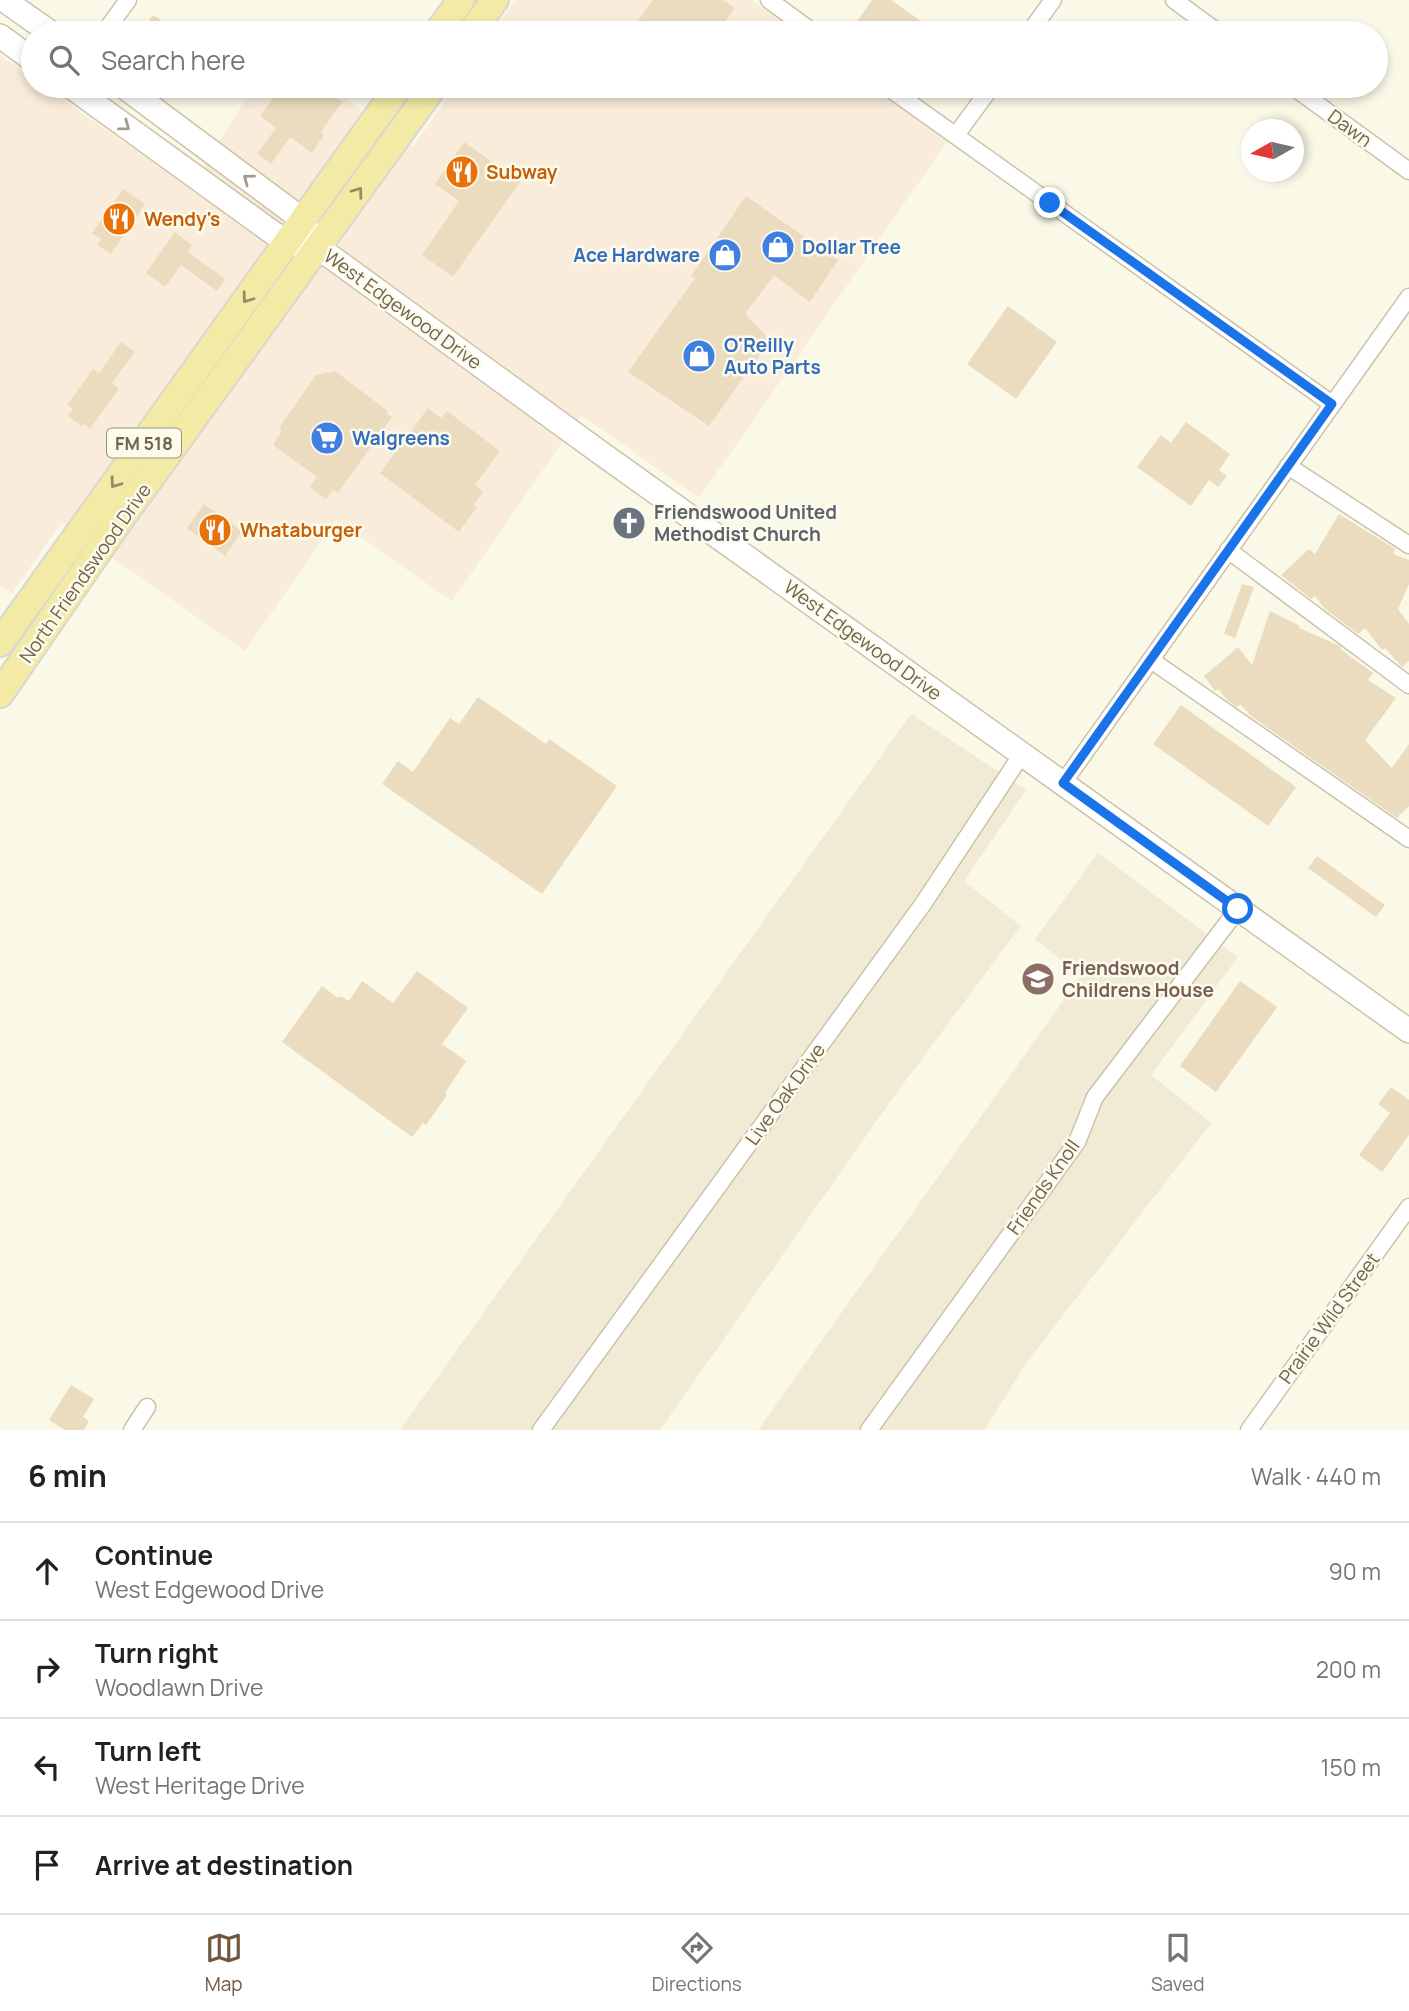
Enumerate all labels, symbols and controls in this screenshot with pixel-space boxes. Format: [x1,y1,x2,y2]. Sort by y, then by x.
search box [21,21,1388,98]
icon: search [45,41,83,79]
text: Search here [101,42,246,78]
street label: Dawn [1323,103,1377,153]
one-way arrow [117,118,130,130]
north arrow [1241,119,1304,182]
restaurant icon: Subway [443,153,481,191]
place label: Subway [486,159,558,185]
one-way arrow [243,175,256,187]
one-way arrow [349,187,362,200]
route end [1034,187,1065,218]
restaurant icon: Wendy's [100,200,138,238]
place label: Wendy's [144,206,220,232]
shop icon: Dollar Tree [759,228,797,266]
place label: Dollar Tree [802,234,901,260]
shop icon: Ace Hardware [706,236,744,274]
place label: Ace Hardware [573,242,700,268]
street label: West Edgewood Drive [319,243,487,375]
one-way arrow [243,290,255,303]
place label: O'Reilly Auto Parts [724,332,821,380]
shop icon: O'Reilly Auto Parts [680,337,718,375]
supermarket icon: Walgreens [308,419,346,457]
place label: Walgreens [352,425,450,451]
road number: FM 518 [107,428,181,458]
one-way arrow [110,475,123,488]
street label: North Friendswood Drive [13,478,157,668]
place label: Friendswood United Methodist Church [654,499,837,547]
church icon: Friendswood United Methodist Church [610,504,648,542]
restaurant icon: Whataburger [196,511,234,549]
place label: Whataburger [240,517,362,543]
street label: West Edgewood Drive [779,574,947,706]
route start [1222,893,1253,924]
place label: Friendswood Childrens House [1062,955,1214,1003]
school or university icon: Friendswood Childrens House [1019,960,1057,998]
street label: Live Oak Drive [739,1038,831,1150]
street label: Friends Knoll [1001,1134,1085,1240]
street label: Prairie Wild Street [1273,1247,1385,1389]
text: 6 min [28,1455,107,1496]
text: Walk · 440 m [1251,1460,1381,1492]
text: Continue [95,1537,213,1573]
icon: ahead [28,1552,66,1590]
text: 90 m [1329,1555,1381,1587]
text: West Edgewood Drive [95,1573,324,1605]
text: Turn right [95,1635,219,1671]
icon: right [28,1650,66,1688]
text: 200 m [1316,1653,1381,1685]
text: Woodlawn Drive [95,1671,263,1703]
text: Turn left [95,1733,202,1769]
icon: left [28,1748,66,1786]
text: 150 m [1321,1751,1381,1783]
text: West Heritage Drive [95,1769,305,1801]
icon: arrive [28,1846,66,1884]
text: Arrive at destination [95,1847,353,1883]
tab: Map [205,1929,243,1997]
tab: Directions [652,1929,742,1997]
tab: Saved [1151,1929,1204,1997]

